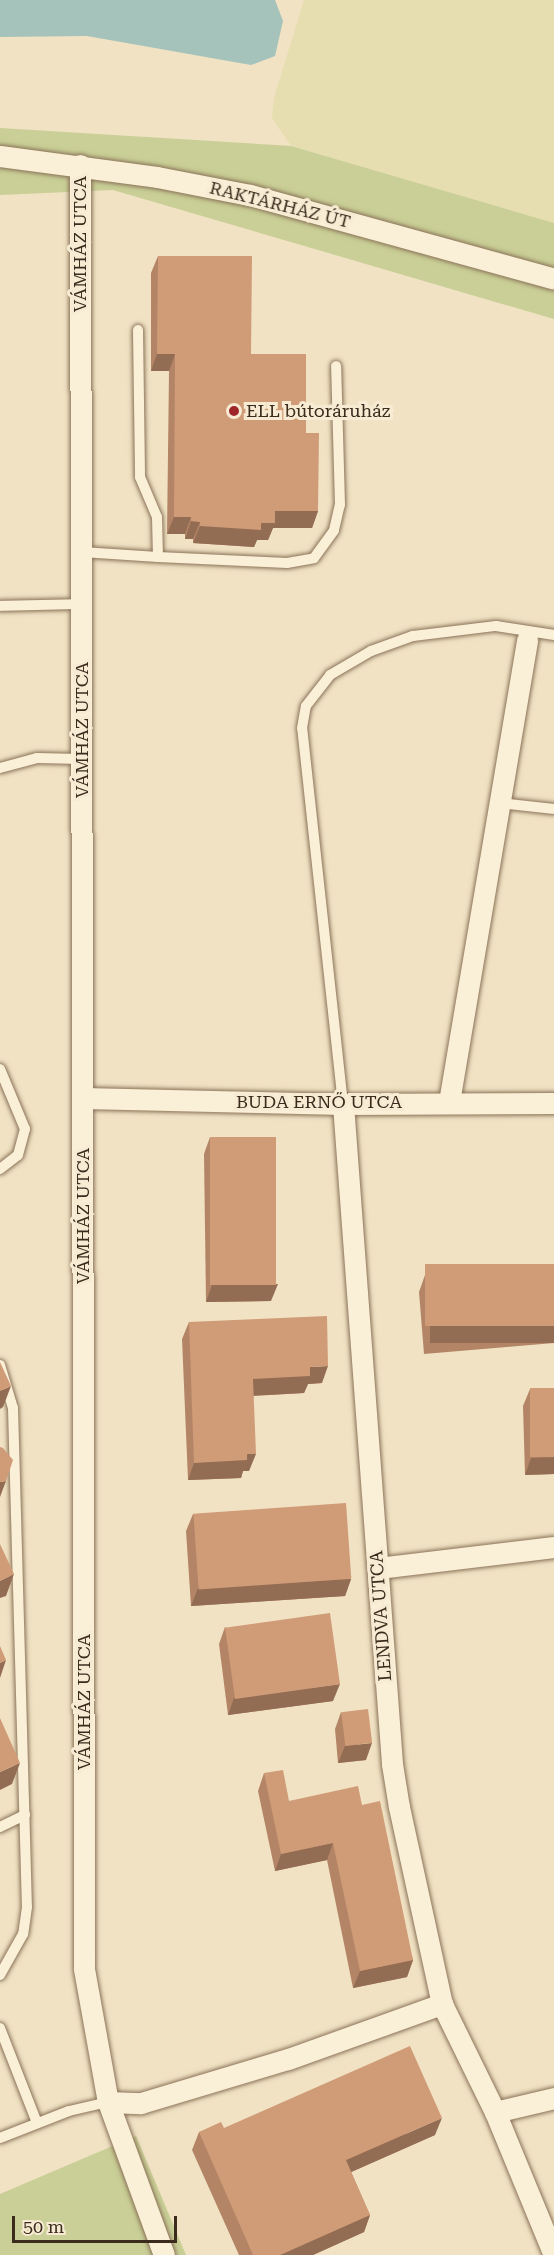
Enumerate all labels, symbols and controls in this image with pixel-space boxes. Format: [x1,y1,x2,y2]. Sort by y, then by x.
street label: VÁMHÁZ UTCA [69,176,91,312]
street label: RAKTÁRHÁZ ÚT [207,177,353,233]
place label: ELL bútoráruház [246,400,390,422]
marker: ELL bútoráruház [227,404,241,418]
street label: VÁMHÁZ UTCA [71,662,93,798]
street label: BUDA ERNŐ UTCA [236,1091,402,1113]
street label: VÁMHÁZ UTCA [72,1148,94,1284]
street label: LENDVA UTCA [366,1550,396,1682]
street label: VÁMHÁZ UTCA [73,1634,95,1770]
scale bar [15,2204,180,2242]
text: 50 m [23,2216,64,2237]

